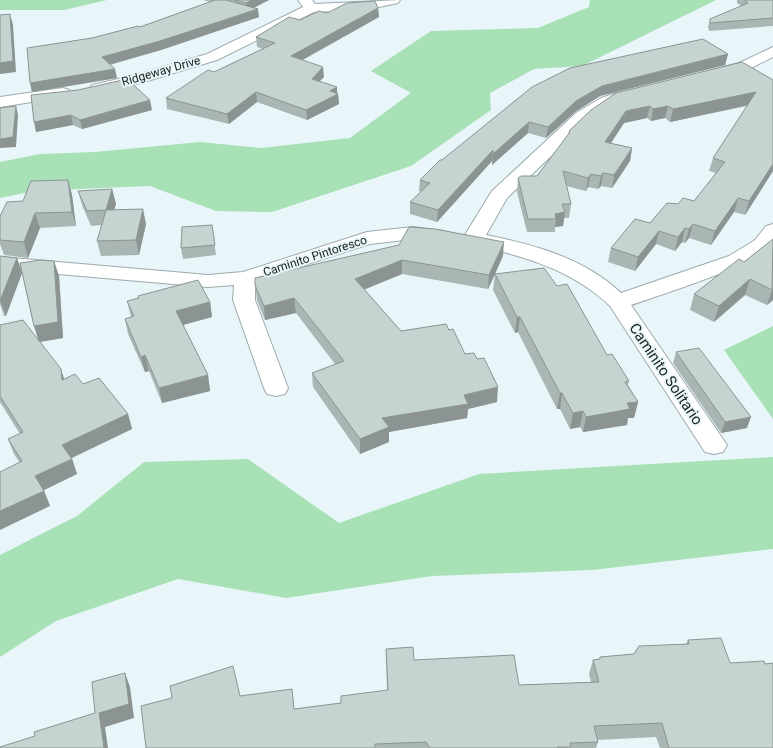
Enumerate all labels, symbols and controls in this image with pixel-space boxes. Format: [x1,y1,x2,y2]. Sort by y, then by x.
street label: Ridgeway Drive [120,53,202,89]
street label: Caminito Pintoresco [261,233,369,279]
street label: Caminito Solitario [625,320,707,428]

